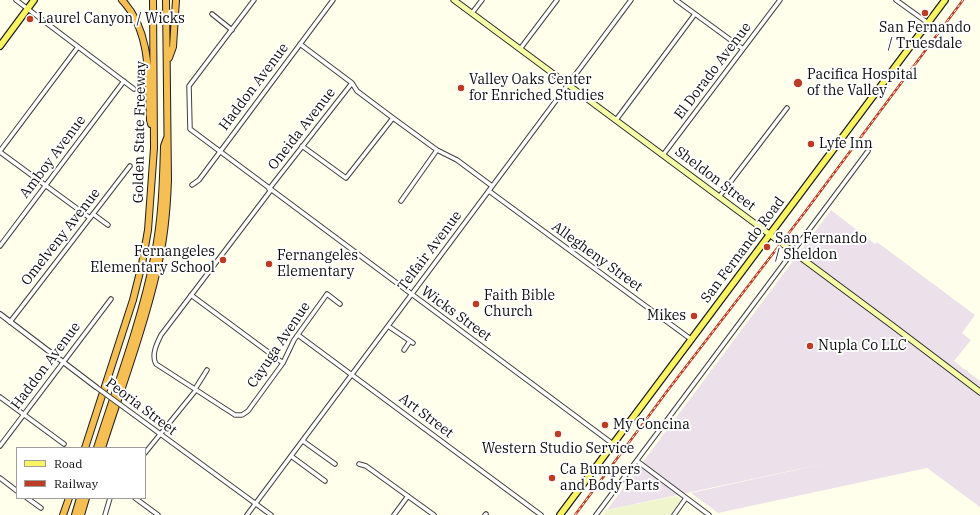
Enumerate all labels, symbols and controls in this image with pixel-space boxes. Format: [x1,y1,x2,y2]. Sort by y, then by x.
marker: San Fernando / Truesdale [920,8,930,18]
place label: Laurel Canyon / Wicks [38,11,185,27]
marker: Laurel Canyon / Wicks [25,14,35,24]
street label: El Dorado Avenue [671,19,755,123]
place label: San Fernando / Truesdale [879,20,971,52]
street label: Haddon Avenue [216,40,292,134]
street label: Golden State Freeway [130,61,150,203]
place label: Pacifica Hospital of the Valley [807,67,917,100]
place label: Valley Oaks Center for Enriched Studies [469,72,604,104]
marker: Pacifica Hospital of the Valley [792,77,804,89]
marker: Valley Oaks Center for Enriched Studies [456,83,466,93]
street label: Oneida Avenue [265,85,339,173]
street label: Amboy Avenue [16,112,90,202]
place label: Lyfe Inn [819,136,873,152]
marker: Lyfe Inn [806,139,816,149]
street label: Sheldon Street [671,143,759,215]
street label: Omelveny Avenue [18,185,104,289]
street label: San Fernando Road [698,194,788,306]
street label: Telfair Avenue [394,208,466,294]
street label: Allegheny Street [548,218,646,296]
place label: San Fernando / Sheldon [775,231,867,264]
marker: San Fernando / Sheldon [762,242,772,252]
place label: Fernangeles Elementary School [90,244,215,276]
place label: Fernangeles Elementary [277,248,358,280]
marker: Fernangeles Elementary School [218,255,228,265]
marker: Fernangeles Elementary [264,259,274,269]
street label: Wicks Street [418,283,494,345]
place label: Faith Bible Church [484,288,555,320]
street label: Cayuga Avenue [244,299,314,391]
marker: Faith Bible Church [471,299,481,309]
place label: Mikes [647,308,686,324]
marker: Mikes [689,311,699,321]
street label: Haddon Avenue [8,319,84,413]
place label: Nupla Co LLC [818,338,907,354]
marker: Nupla Co LLC [805,341,815,351]
street label: Peoria Street [102,375,180,439]
street label: Art Street [396,390,456,442]
place label: My Concina [613,417,690,433]
marker: My Concina [600,420,610,430]
marker: Western Studio Service [553,429,563,439]
place label: Western Studio Service [482,441,634,457]
legend [16,447,146,499]
text: Road [54,456,83,471]
place label: Ca Bumpers and Body Parts [560,462,659,494]
marker: Ca Bumpers and Body Parts [547,473,557,483]
text: Railway [54,476,98,491]

